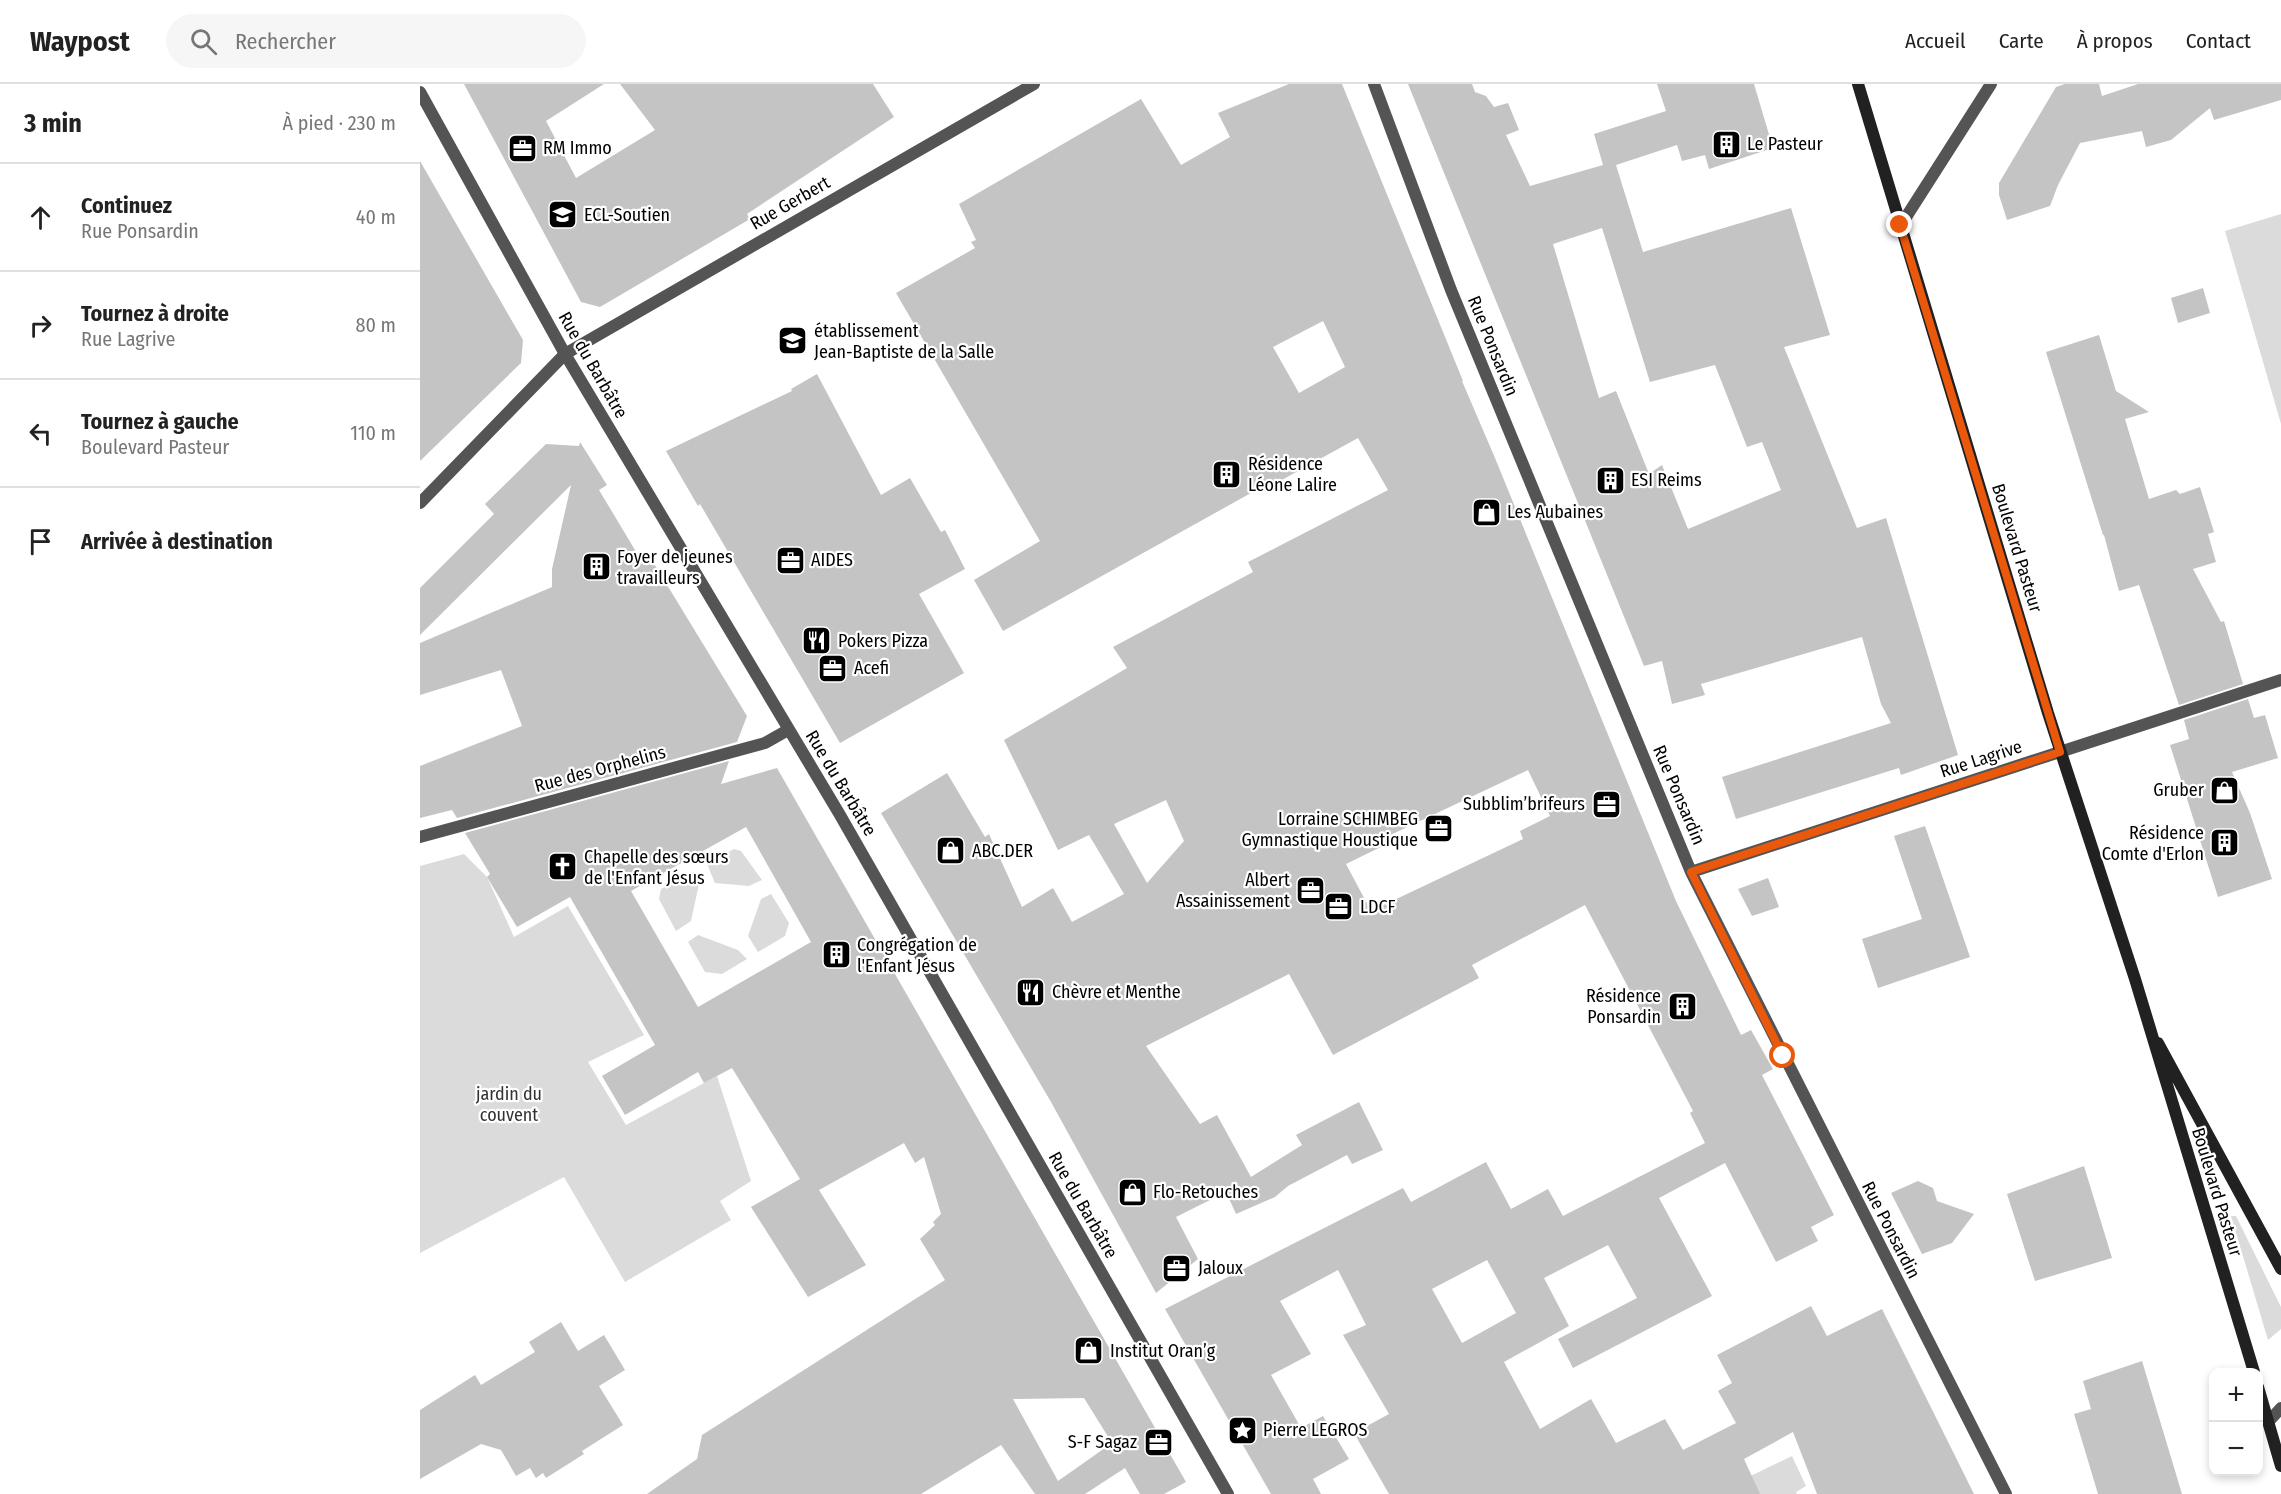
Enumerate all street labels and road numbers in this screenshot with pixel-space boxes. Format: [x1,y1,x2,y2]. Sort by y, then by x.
street label: Rue Gerbert [746,171,834,235]
street label: Rue Ponsardin [1463,293,1523,399]
street label: Rue du Barbâtre [554,308,632,422]
street label: Boulevard Pasteur [1987,481,2047,616]
street label: Rue du Barbâtre [801,726,881,840]
street label: Rue Lagrive [1937,735,2025,783]
street label: Rue des Orphelins [532,741,668,797]
street label: Rue Ponsardin [1648,742,1710,848]
street label: Boulevard Pasteur [2187,1125,2247,1260]
street label: Rue du Barbâtre [1044,1148,1122,1262]
street label: Rue Ponsardin [1857,1178,1925,1282]

